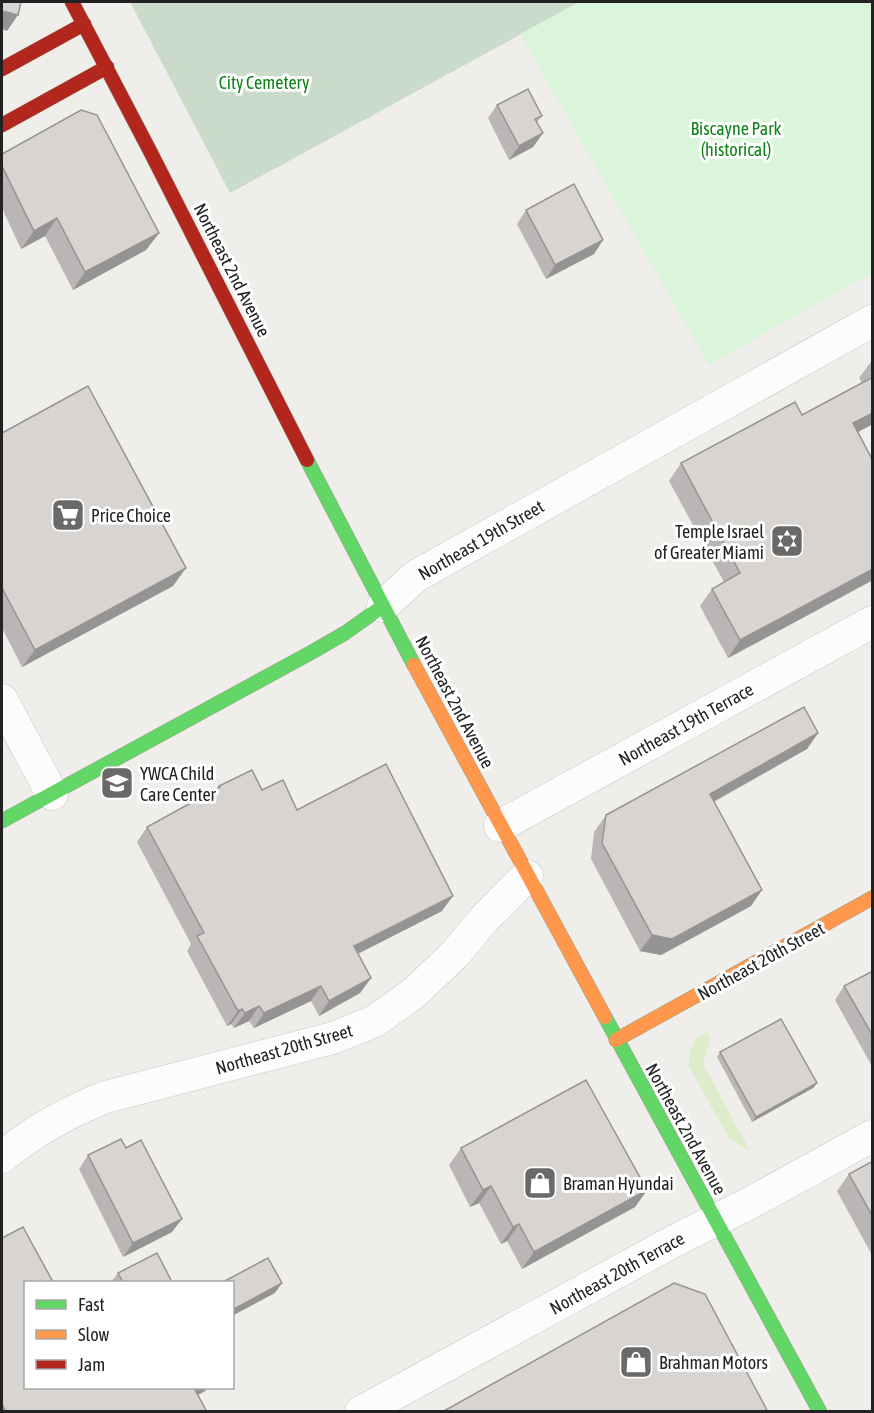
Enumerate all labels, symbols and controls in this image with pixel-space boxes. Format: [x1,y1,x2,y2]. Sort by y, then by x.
park label: City Cemetery [219,72,309,93]
park label: Biscayne Park (historical) [691,118,782,160]
street label: Northeast 2nd Avenue [189,200,275,340]
street label: Northeast 19th Street [414,496,548,584]
supermarket icon: Price Choice [50,497,86,533]
place label: Price Choice [91,505,171,526]
place label: Temple Israel of Greater Miami [654,521,764,563]
synagogue icon: Temple Israel of Greater Miami [769,523,805,559]
street label: Northeast 2nd Avenue [411,632,499,772]
street label: Northeast 19th Terrace [615,678,757,770]
place label: YWCA Child Care Center [140,763,217,805]
school or university icon: YWCA Child Care Center [99,765,135,801]
street label: Northeast 20th Street [694,918,828,1004]
street label: Northeast 20th Street [213,1019,355,1079]
street label: Northeast 2nd Avenue [641,1060,731,1198]
shop icon: Braman Hyundai [522,1165,558,1201]
place label: Braman Hyundai [563,1173,674,1194]
street label: Northeast 20th Terrace [546,1227,688,1319]
legend [24,1281,234,1389]
text: Fast [78,1294,105,1315]
text: Slow [78,1324,109,1345]
shop icon: Brahman Motors [618,1344,654,1380]
place label: Brahman Motors [659,1352,768,1373]
text: Jam [78,1354,105,1375]

